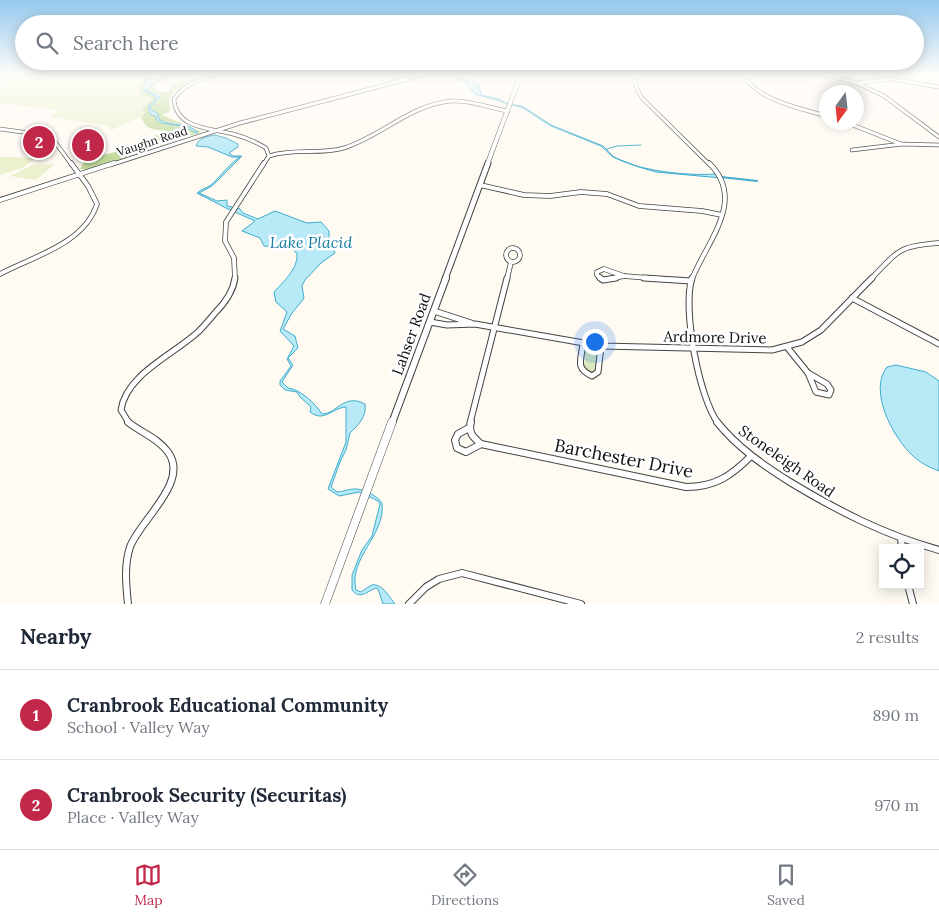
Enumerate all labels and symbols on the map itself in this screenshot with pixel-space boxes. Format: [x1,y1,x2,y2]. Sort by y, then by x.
north arrow [819,85,864,130]
pin: 2 [23,123,55,161]
street label: Vaughn Road [114,123,189,160]
pin: 1 [72,126,104,164]
water label: Lake Placid [270,232,352,252]
street label: Lahser Road [387,290,435,378]
street label: Ardmore Drive [662,327,767,347]
your location [582,329,608,355]
street label: Stoneleigh Road [735,421,839,501]
street label: Barchester Drive [553,433,696,483]

